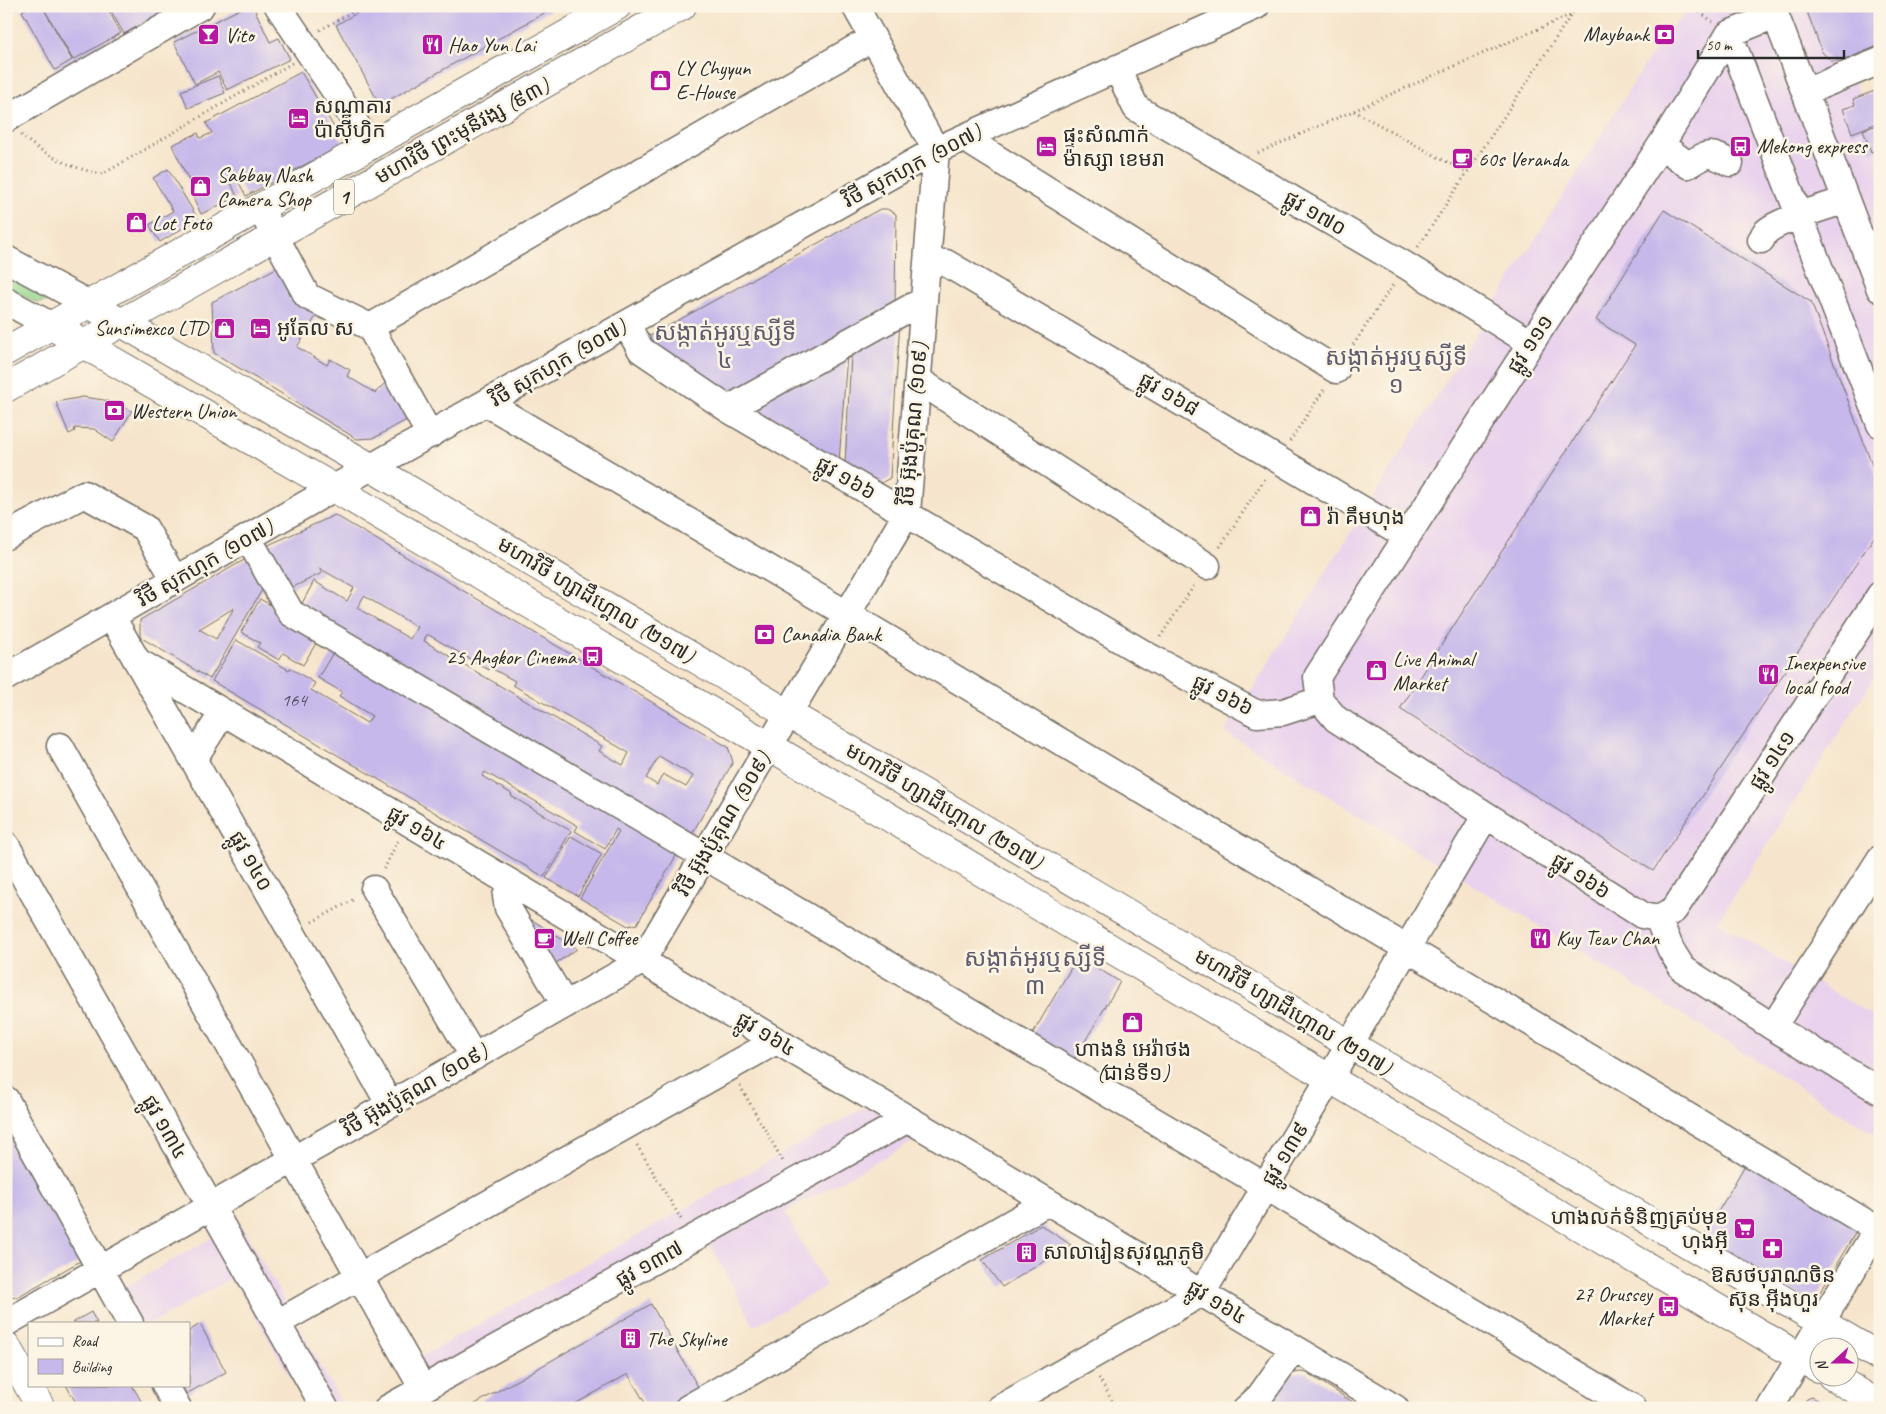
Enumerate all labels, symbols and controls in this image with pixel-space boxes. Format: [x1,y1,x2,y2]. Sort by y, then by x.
place label: Maybank [1583,21,1651,47]
place label: Vito [225,22,256,48]
bank icon: Maybank [1653,22,1677,46]
bar icon: Vito [197,23,221,47]
scale bar [1698,28,1845,60]
place label: Hao Yun Lai [448,32,538,58]
restaurant icon: Hao Yun Lai [420,33,444,57]
text: 50 m [1706,36,1733,55]
place label: LY Chyyun E-House [676,55,751,105]
shop icon: LY Chyyun E-House [648,68,672,92]
street label: មហាវិថី ព្រះមុនីវង្ស (៩៣) [370,72,555,190]
place label: សណ្ឋាគារ ប៉ាស៊ីហ្វិក [314,93,391,144]
hotel icon: សណ្ឋាគារ ប៉ាស៊ីហ្វិក [286,106,310,130]
street label: វិថី សុកហុក (១០៧) [838,118,987,214]
place label: ផ្ទះសំណាក់ ម៉ាស្សា ខេមរា [1063,122,1165,172]
place label: Mekong express [1757,133,1869,159]
bus stop icon: Mekong express [1729,134,1753,158]
hotel icon: ផ្ទះសំណាក់ ម៉ាស្សា ខេមរា [1035,135,1059,159]
place label: 60s Veranda [1478,146,1570,172]
cafe icon: 60s Veranda [1450,147,1474,171]
place label: Sabbay Nash Camera Shop [217,162,314,212]
shop icon: Sabbay Nash Camera Shop [189,175,213,199]
road number: 1 [334,180,354,214]
street label: ផ្លូវ ១៧០ [1276,185,1351,247]
place label: Lot Foto [152,210,213,236]
shop icon: Lot Foto [124,211,148,235]
street label: ផ្លូវ ១១១ [1501,310,1564,382]
street label: វិថី សុកហុក (១០៧) [485,313,632,413]
place label: Sunsimexco LTD [94,315,210,341]
place label: អូតែល ស [277,315,354,342]
shop icon: Sunsimexco LTD [212,316,236,340]
hotel icon: អូតែល ស [249,316,273,340]
district label: សង្កាត់អូរឬស្សីទី ៤ [654,317,796,375]
street label: វិថី អ៊ុងប៉ូគុណ (១០៩) [893,340,934,507]
district label: សង្កាត់អូរឬស្សីទី ១ [1325,342,1467,400]
street label: ផ្លូវ ១៦៨ [1131,366,1204,427]
place label: Western Union [131,398,238,424]
bank icon: Western Union [103,399,127,423]
street label: ផ្លូវ ១៦៦ [808,450,881,511]
place label: រ៉ា គឹមហុង [1327,504,1405,531]
shop icon: រ៉ា គឹមហុង [1299,505,1323,529]
street label: វិថី សុកហុក (១០៧) [132,513,279,613]
street label: មហាវិថី ហ្សាដឹហ្គោល (២១៧) [493,531,700,670]
place label: Canadia Bank [781,621,883,647]
bank icon: Canadia Bank [753,622,777,646]
place label: 25 Angkor Cinema [446,644,578,670]
bus stop icon: 25 Angkor Cinema [580,645,604,669]
place label: Live Animal Market [1393,646,1477,696]
place label: Inexpensive local food [1784,650,1867,700]
shop icon: Live Animal Market [1365,659,1389,683]
restaurant icon: Inexpensive local food [1756,663,1780,687]
street label: ផ្លូវ ១៦៦ [1185,669,1258,727]
house number: 164 [281,688,309,712]
street label: ផ្លូវ ១៤១ [1743,726,1806,798]
street label: មហាវិថី ហ្សាដឹហ្គោល (២១៧) [841,737,1048,876]
street label: វិថី អ៊ុងប៉ូគុណ (១០៩) [669,746,777,902]
street label: ផ្លូវ ១៦៤ [379,800,452,861]
street label: ផ្លូវ ១៤០ [218,826,279,899]
street label: ផ្លូវ ១៦៦ [1543,847,1615,910]
place label: Well Coffee [561,925,639,951]
place label: Kuy Teav Chan [1556,925,1660,951]
cafe icon: Well Coffee [533,926,557,950]
restaurant icon: Kuy Teav Chan [1528,926,1552,950]
district label: សង្កាត់អូរឬស្សីទី ៣ [964,943,1106,1001]
street label: មហាវិថី ហ្សាដឹហ្គោល (២១៧) [1190,943,1397,1082]
street label: ផ្លូវ ១៦៤ [728,1006,801,1067]
shop icon: ហាងនំ អេរ៉ាថង (ជាន់ទី១) [1121,1010,1145,1034]
place label: ហាងនំ អេរ៉ាថង (ជាន់ទី១) [1075,1036,1191,1086]
street label: វិថី អ៊ុងប៉ូគុណ (១០៩) [337,1037,494,1143]
street label: ផ្លូវ ១៣៤ [131,1090,194,1167]
street label: ផ្លូវ ១៣៩ [1256,1117,1320,1194]
place label: ហាងលក់ទំនិញគ្រប់មុខ ហុងអ៊ី [1551,1204,1728,1255]
supermarket icon: ហាងលក់ទំនិញគ្រប់មុខ ហុងអ៊ី [1732,1217,1756,1241]
street label: ផ្លូវ ១៣៧ [611,1235,690,1299]
pharmacy icon: ឱសថបុរាណចិន ស៊ុន អ៊ីងហួរ [1761,1236,1785,1260]
place label: សាលារៀនសុវណ្ណភូមិ [1043,1238,1205,1266]
building icon: សាលារៀនសុវណ្ណភូមិ [1015,1240,1039,1264]
place label: ឱសថបុរាណចិន ស៊ុន អ៊ីងហួរ [1711,1262,1835,1313]
street label: ផ្លូវ ១៦៤ [1179,1274,1252,1335]
place label: 27 Orussey Market [1574,1281,1655,1331]
bus stop icon: 27 Orussey Market [1656,1294,1680,1318]
legend [28,1322,190,1386]
place label: The Skyline [646,1326,728,1352]
building icon: The Skyline [618,1327,642,1351]
text: Road [72,1332,99,1351]
north arrow [1808,1336,1858,1386]
text: N [1812,1357,1832,1374]
text: Building [72,1358,112,1377]

